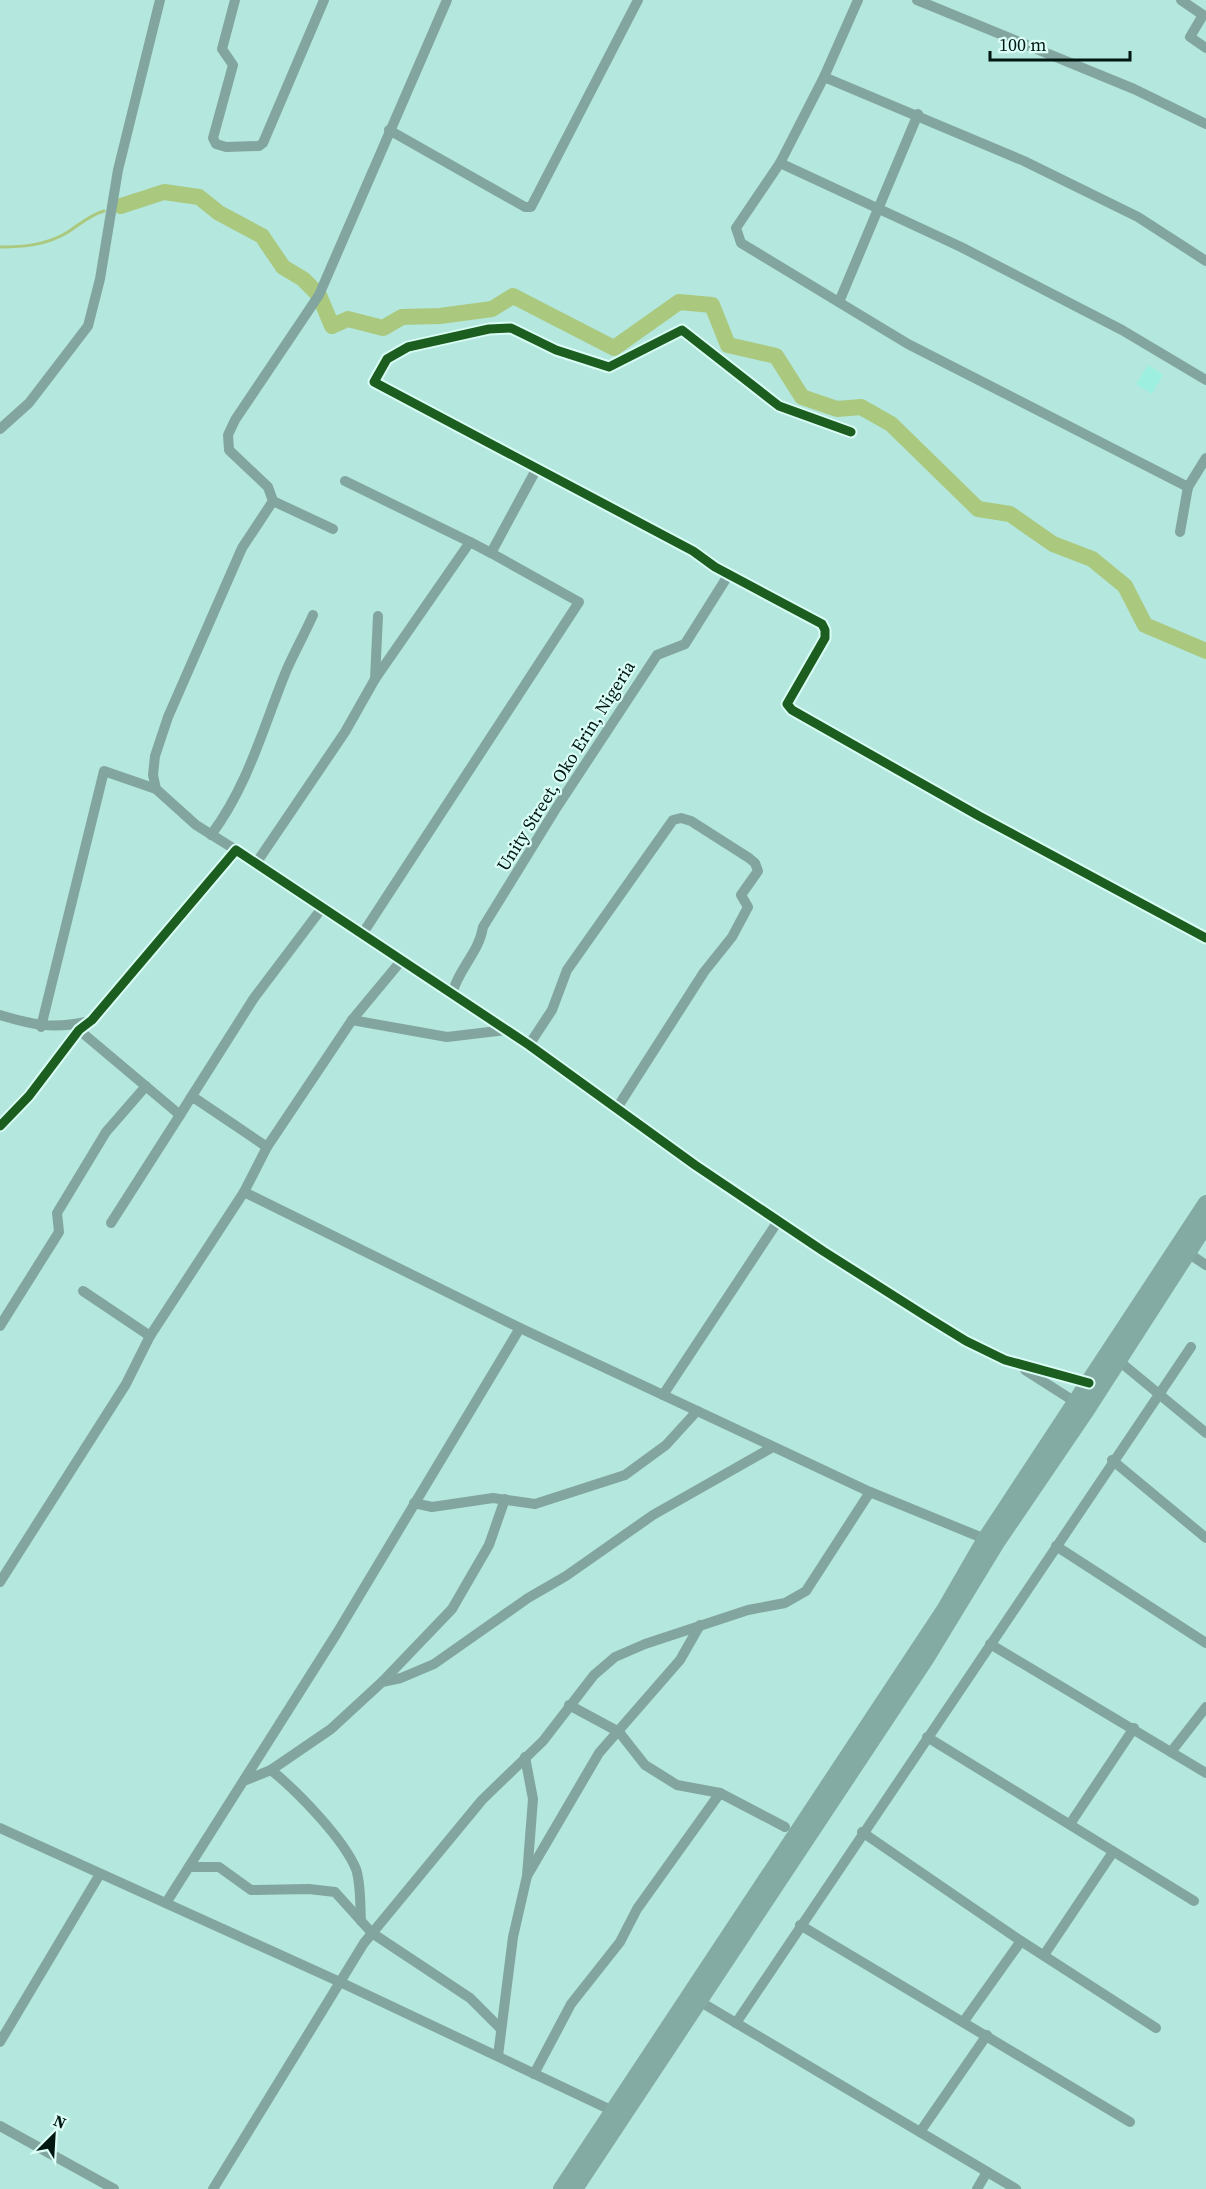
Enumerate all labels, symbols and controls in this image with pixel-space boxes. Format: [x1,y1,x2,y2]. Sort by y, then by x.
scale bar [990,24,1130,62]
text: 100 m [999,32,1046,57]
street label: Unity Street, Oko Erin, Nigeria [490,655,641,876]
north arrow [24,2105,84,2165]
text: N [50,2109,70,2134]

